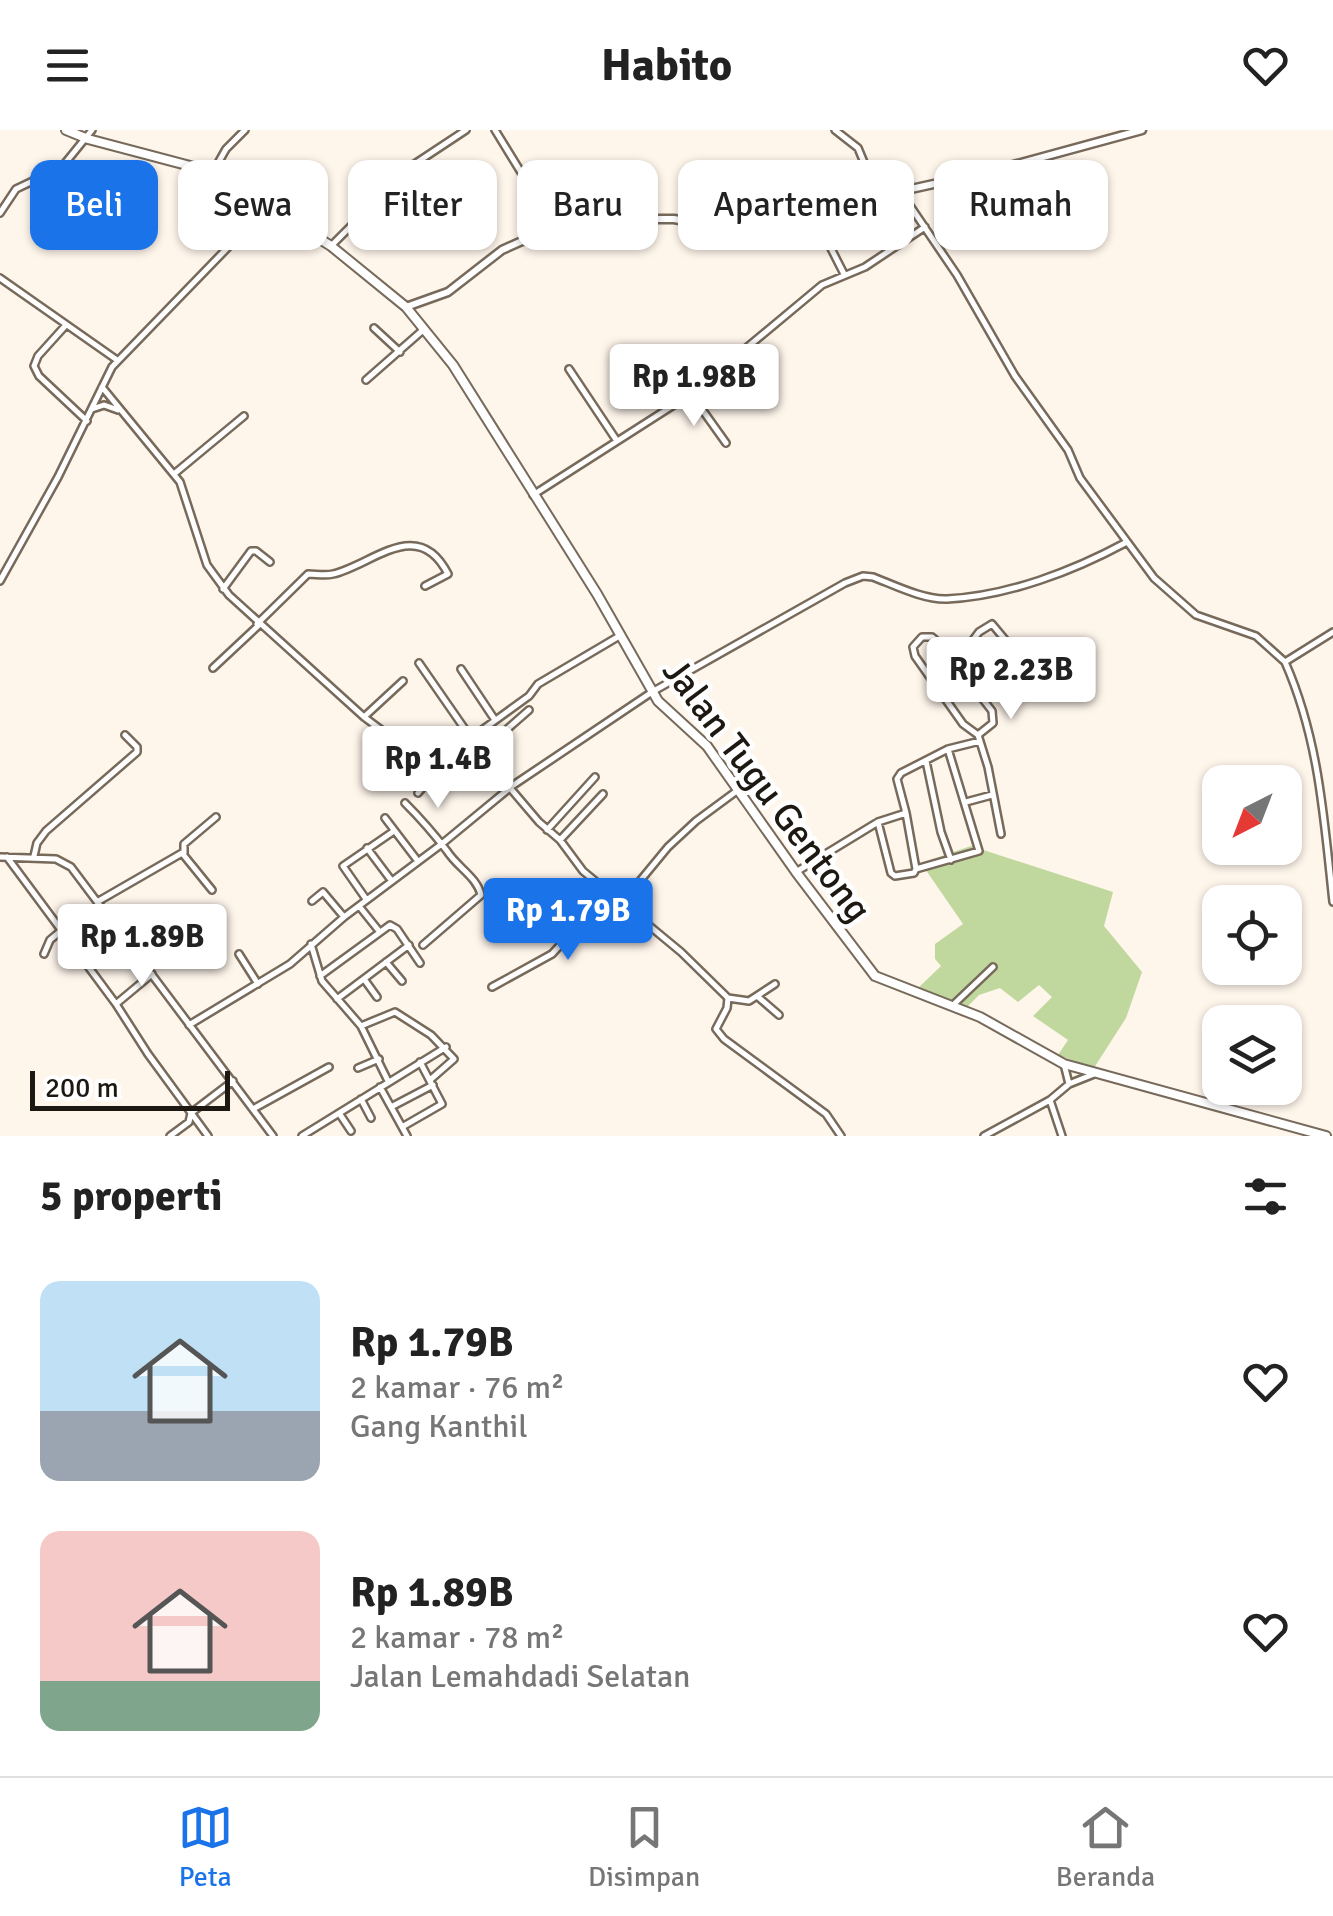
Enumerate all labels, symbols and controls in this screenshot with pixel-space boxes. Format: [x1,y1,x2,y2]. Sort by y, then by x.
icon: menu [40,38,95,93]
text: Habito [601,38,732,93]
icon: heart [1238,38,1293,93]
chip: Beli [30,160,158,250]
chip: Sewa [178,160,328,250]
chip: Filter [348,160,497,250]
chip: Baru [517,160,658,250]
chip: Apartemen [678,160,914,250]
chip: Rumah [934,160,1108,250]
pin: Rp 1.98B [591,344,797,429]
text: Rp 1.98B [632,357,756,396]
pin: Rp 2.23B [908,637,1114,722]
street label: Jalan Tugu Gentong [653,649,881,931]
text: Rp 2.23B [949,650,1073,689]
pin: Rp 1.4B [346,726,530,811]
text: Rp 1.4B [384,739,492,778]
north arrow [1202,765,1302,865]
map controls [1202,765,1302,1105]
pin: Rp 1.79B [465,878,671,963]
button: locate [1202,885,1302,985]
text: Rp 1.79B [506,891,630,930]
pin: Rp 1.89B [39,904,245,989]
text: Rp 1.89B [80,917,204,956]
button: layers [1202,1005,1302,1105]
scale bar [30,1066,230,1110]
text: 200 m [45,1071,119,1105]
icon: filters [1238,1169,1293,1224]
text: 5 properti [40,1171,223,1222]
text: Rp 1.79B [350,1317,514,1368]
icon: home [120,1321,240,1441]
icon: heart [1238,1354,1293,1409]
text: 2 kamar · 76 m² [350,1368,564,1407]
text: Gang Kanthil [350,1407,528,1446]
text: Rp 1.89B [350,1567,514,1618]
icon: home [120,1571,240,1691]
icon: heart [1238,1604,1293,1659]
text: 2 kamar · 78 m² [350,1618,564,1657]
text: Jalan Lemahdadi Selatan [350,1657,691,1696]
tab: Peta [178,1800,233,1894]
tab: Disimpan [588,1800,700,1894]
tab: Beranda [1056,1800,1155,1894]

